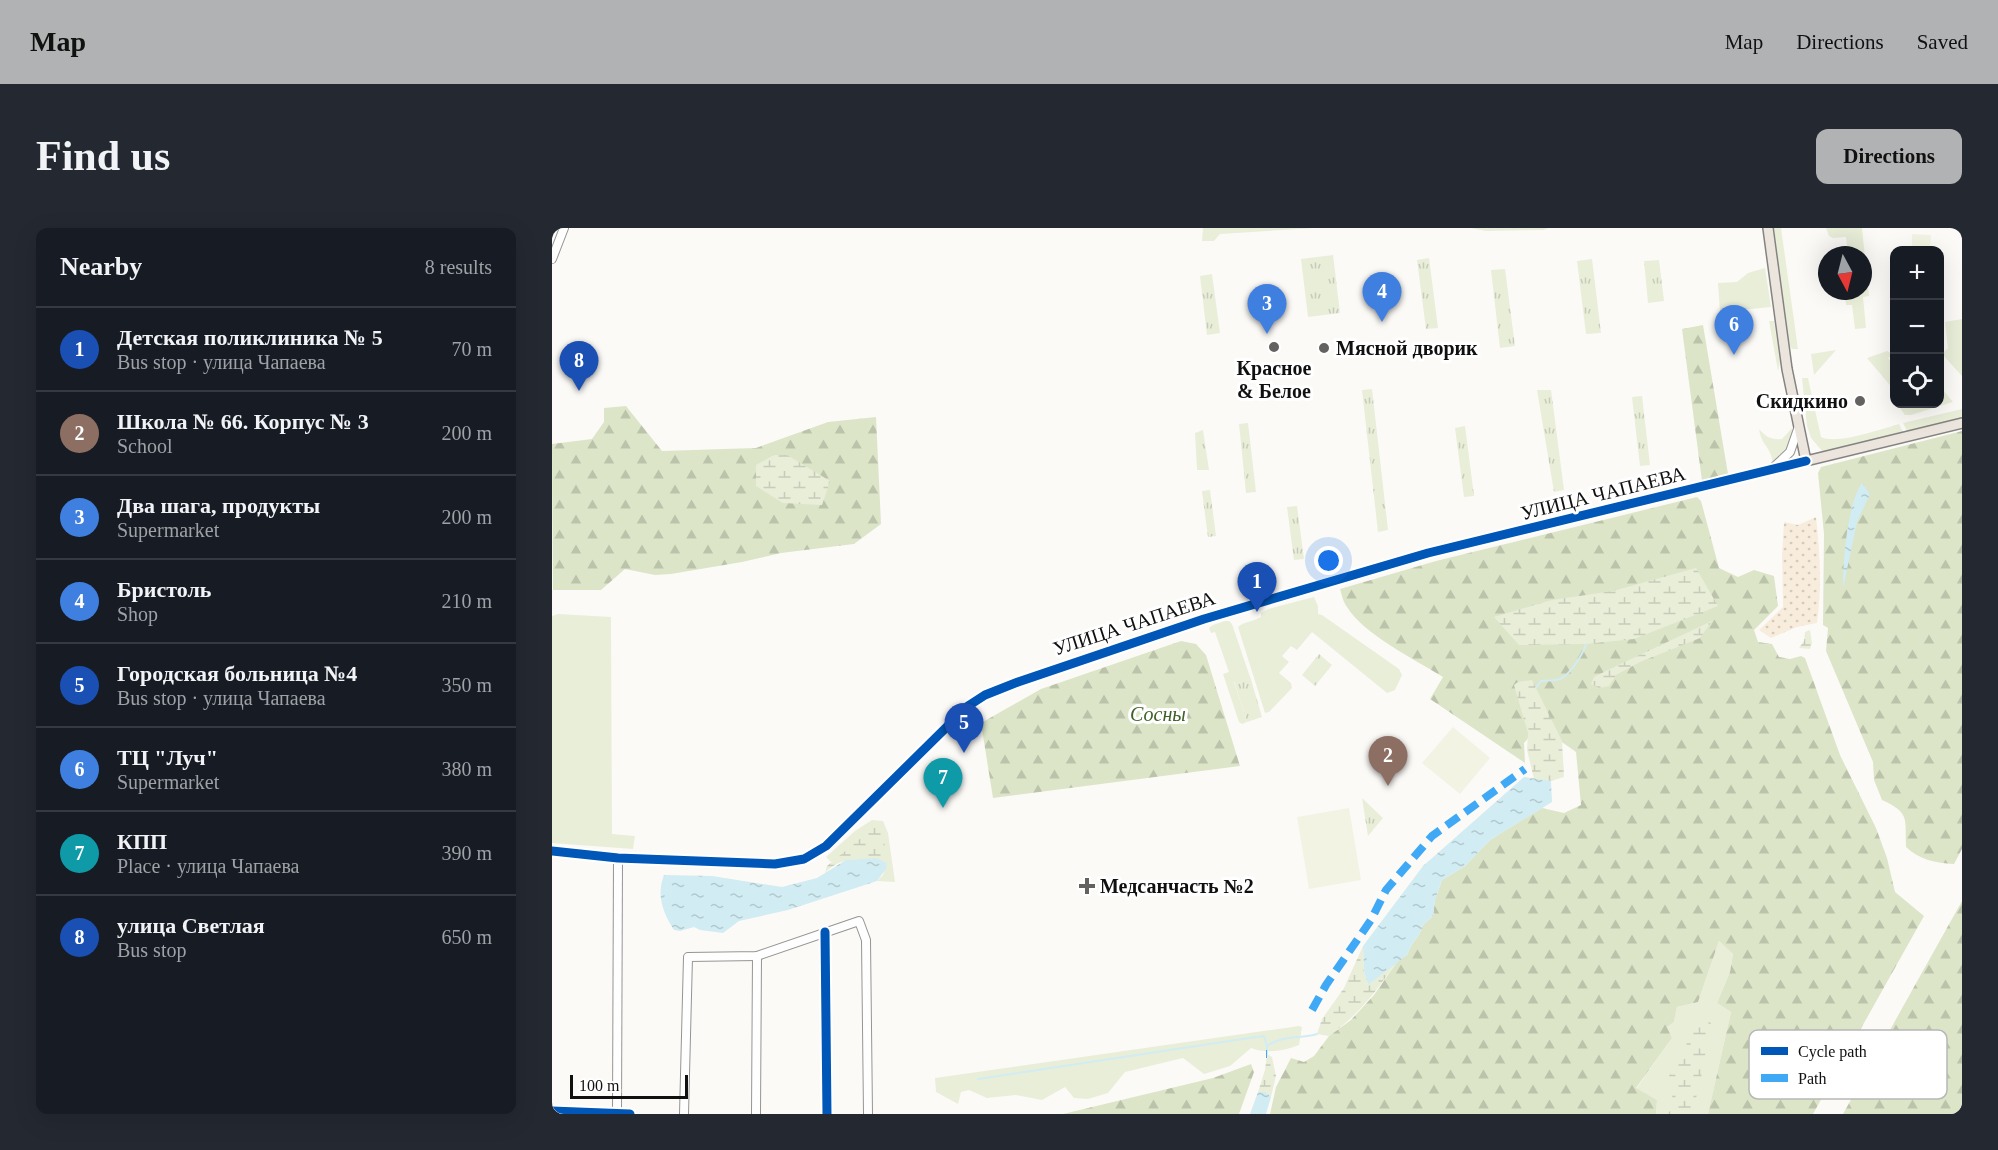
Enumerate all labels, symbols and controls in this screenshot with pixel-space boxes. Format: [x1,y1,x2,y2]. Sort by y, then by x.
text: Map [30,26,86,57]
text: Map [1725,30,1763,54]
text: Directions [1796,30,1884,54]
text: Saved [1917,30,1968,54]
button: Directions [1816,129,1962,184]
text: Find us [36,133,170,179]
north arrow [1818,246,1872,300]
map controls [1890,246,1944,408]
button: + [1890,246,1944,300]
text: Nearby [60,252,142,281]
text: 8 results [425,256,492,278]
pin: 4 [1362,272,1402,322]
pin: 3 [1248,285,1286,334]
button: − [1890,300,1944,354]
pin: 6 [1714,306,1754,355]
text: Детская поликлиника № 5 [117,325,383,350]
place label: Мясной дворик [1336,337,1478,360]
text: 1 [75,338,85,360]
text: 70 m [451,338,492,360]
marker: Красное & Белое [1267,340,1281,354]
marker: Мясной дворик [1317,341,1331,355]
pin: 8 [560,342,598,391]
text: Bus stop · улица Чапаева [117,351,326,373]
button: locate [1890,354,1944,408]
place label: Красное & Белое [1237,357,1312,402]
place label: Скидкино [1756,390,1848,412]
marker: Скидкино [1853,394,1867,408]
text: Школа № 66. Корпус № 3 [117,409,369,434]
text: 2 [75,422,85,444]
text: 200 m [441,422,492,444]
text: School [117,435,173,457]
street label: УЛИЦА ЧАПАЕВА [1518,462,1688,525]
text: Два шага, продукты [117,493,320,518]
text: 3 [75,506,85,528]
text: 200 m [441,506,492,528]
text: Supermarket [117,519,219,541]
your location [1314,546,1343,575]
pin: 1 [1238,562,1276,612]
text: Бристоль [117,577,211,602]
street label: УЛИЦА ЧАПАЕВА [1050,586,1219,661]
text: 4 [75,590,85,612]
text: 210 m [441,590,492,612]
text: Shop [117,603,158,625]
text: Городская больница №4 [117,661,357,686]
text: 5 [75,674,85,696]
text: 350 m [441,674,492,696]
text: Bus stop · улица Чапаева [117,687,326,709]
park label: Сосны [1130,703,1186,725]
pin: 5 [944,704,984,753]
pin: 2 [1368,736,1408,786]
text: ТЦ "Луч" [117,745,218,770]
text: 6 [75,758,85,780]
text: 380 m [441,758,492,780]
pin: 7 [924,758,962,808]
text: Supermarket [117,771,219,793]
text: КПП [117,829,167,854]
text: 7 [75,842,85,864]
text: 390 m [441,842,492,864]
text: Place · улица Чапаева [117,855,299,877]
place label: Медсанчасть №2 [1100,875,1254,897]
marker: Медсанчасть №2 [1078,877,1096,895]
text: улица Светлая [117,913,265,938]
text: 8 [75,926,85,948]
text: 650 m [441,926,492,948]
text: Bus stop [117,939,186,961]
legend [1749,1030,1947,1099]
text: Cycle path [1798,1043,1867,1061]
text: Path [1798,1070,1826,1087]
scale bar [570,1072,688,1100]
text: 100 m [579,1077,619,1094]

